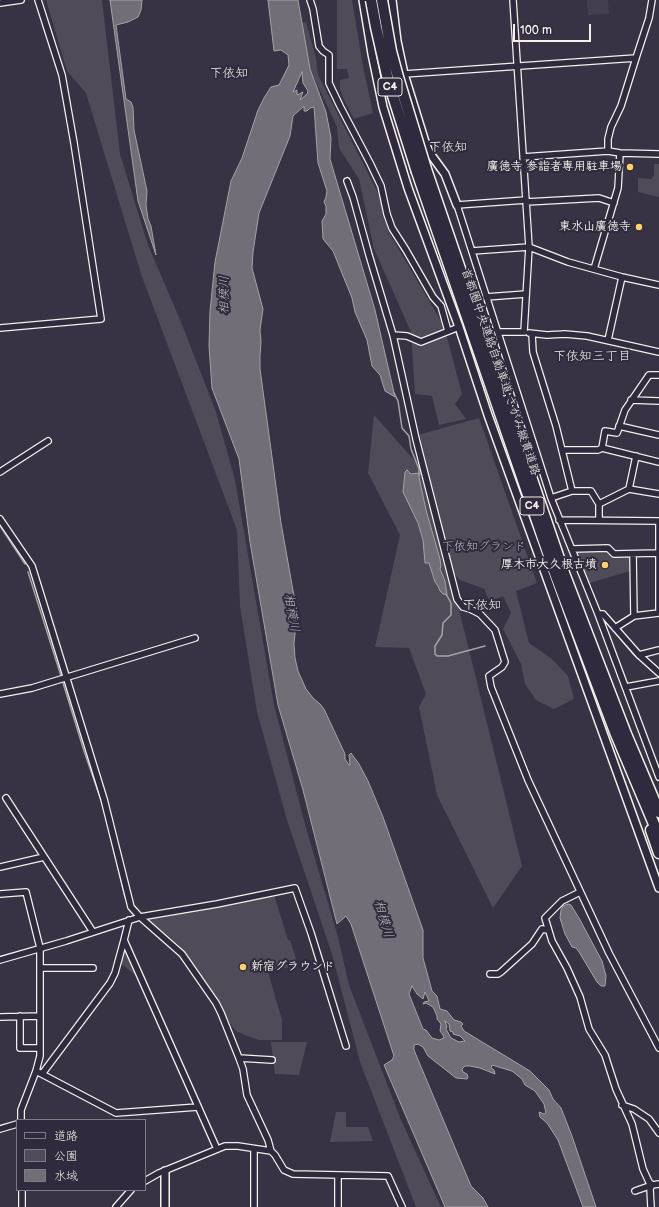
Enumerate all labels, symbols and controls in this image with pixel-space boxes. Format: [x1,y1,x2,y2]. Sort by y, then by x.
scale bar [515,16,593,42]
text: 100 m [520,23,552,38]
district label: 下依知 [210,66,248,82]
road number: C4 [378,78,402,96]
district label: 下依知 [429,140,467,156]
place label: 廣徳寺 参詣者専用駐車場 [487,160,622,174]
marker: 廣徳寺 参詣者専用駐車場 [625,162,635,172]
place label: 東水山廣徳寺 [559,220,631,234]
marker: 東水山廣徳寺 [634,222,644,232]
street label: 首都圏中央連絡自動車道;さがみ縦貫道路 [458,266,542,478]
water label: 相模川 [217,276,233,314]
district label: 下依知三丁目 [553,349,631,365]
road number: C4 [520,497,544,515]
park label: 下依知グランド [442,540,526,554]
place label: 厚木市大久根古墳 [501,558,597,572]
marker: 厚木市大久根古墳 [600,560,610,570]
water label: 相模川 [280,592,302,634]
district label: 下依知 [463,598,501,614]
water label: 相模川 [370,898,396,940]
place label: 新宿グラウンド [251,960,335,974]
marker: 新宿グラウンド [238,962,248,972]
legend [16,1119,146,1191]
text: 道路 [54,1129,78,1144]
text: 公園 [54,1149,78,1164]
text: 水域 [54,1169,78,1184]

